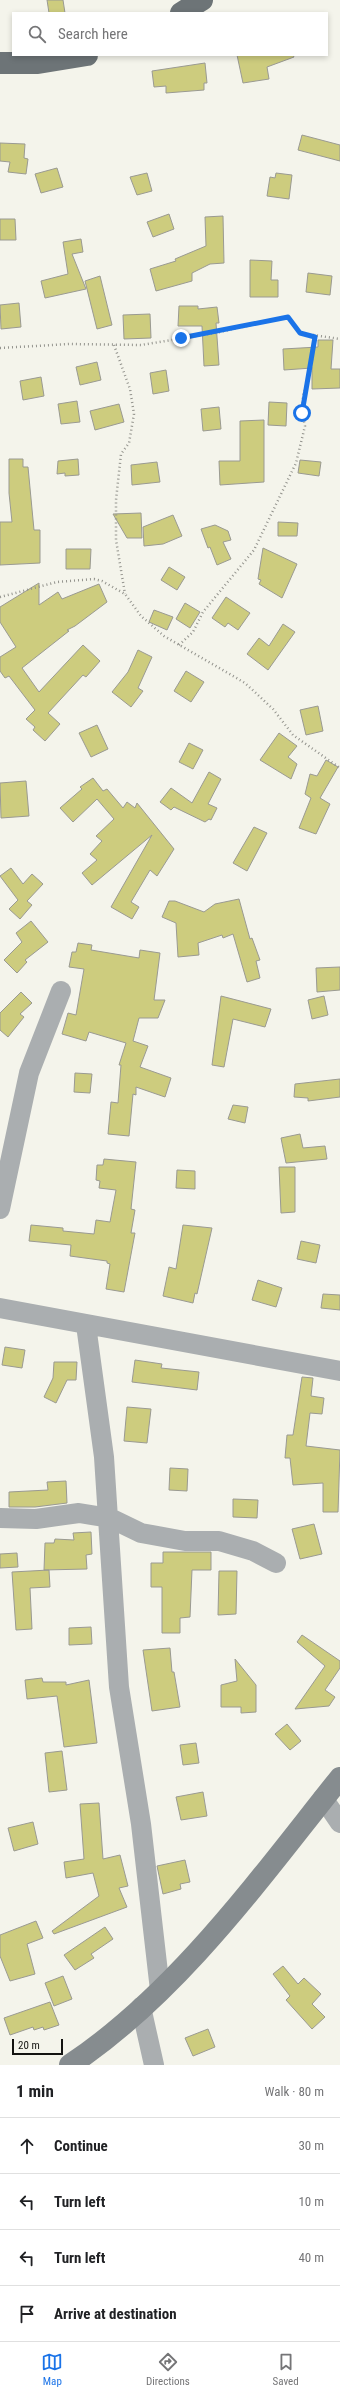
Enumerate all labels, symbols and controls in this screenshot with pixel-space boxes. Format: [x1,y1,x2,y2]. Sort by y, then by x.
search box [12,12,328,56]
icon: search [26,23,48,45]
text: Search here [58,25,128,43]
route end [172,329,190,347]
route start [293,404,311,422]
scale bar [12,2037,63,2056]
text: 20 m [18,2039,40,2052]
text: 1 min [16,2081,54,2101]
text: Walk · 80 m [264,2084,324,2099]
icon: ahead [16,2135,38,2157]
text: Continue [54,2137,108,2155]
text: 30 m [298,2138,324,2153]
icon: left [16,2191,38,2213]
text: Turn left [54,2193,105,2211]
text: 10 m [298,2194,324,2209]
icon: left [16,2247,38,2269]
text: Turn left [54,2249,105,2267]
text: 40 m [298,2250,324,2265]
icon: arrive [16,2303,38,2325]
text: Arrive at destination [54,2305,177,2323]
tab: Map [41,2351,63,2388]
tab: Directions [146,2351,190,2388]
tab: Saved [273,2351,299,2388]

